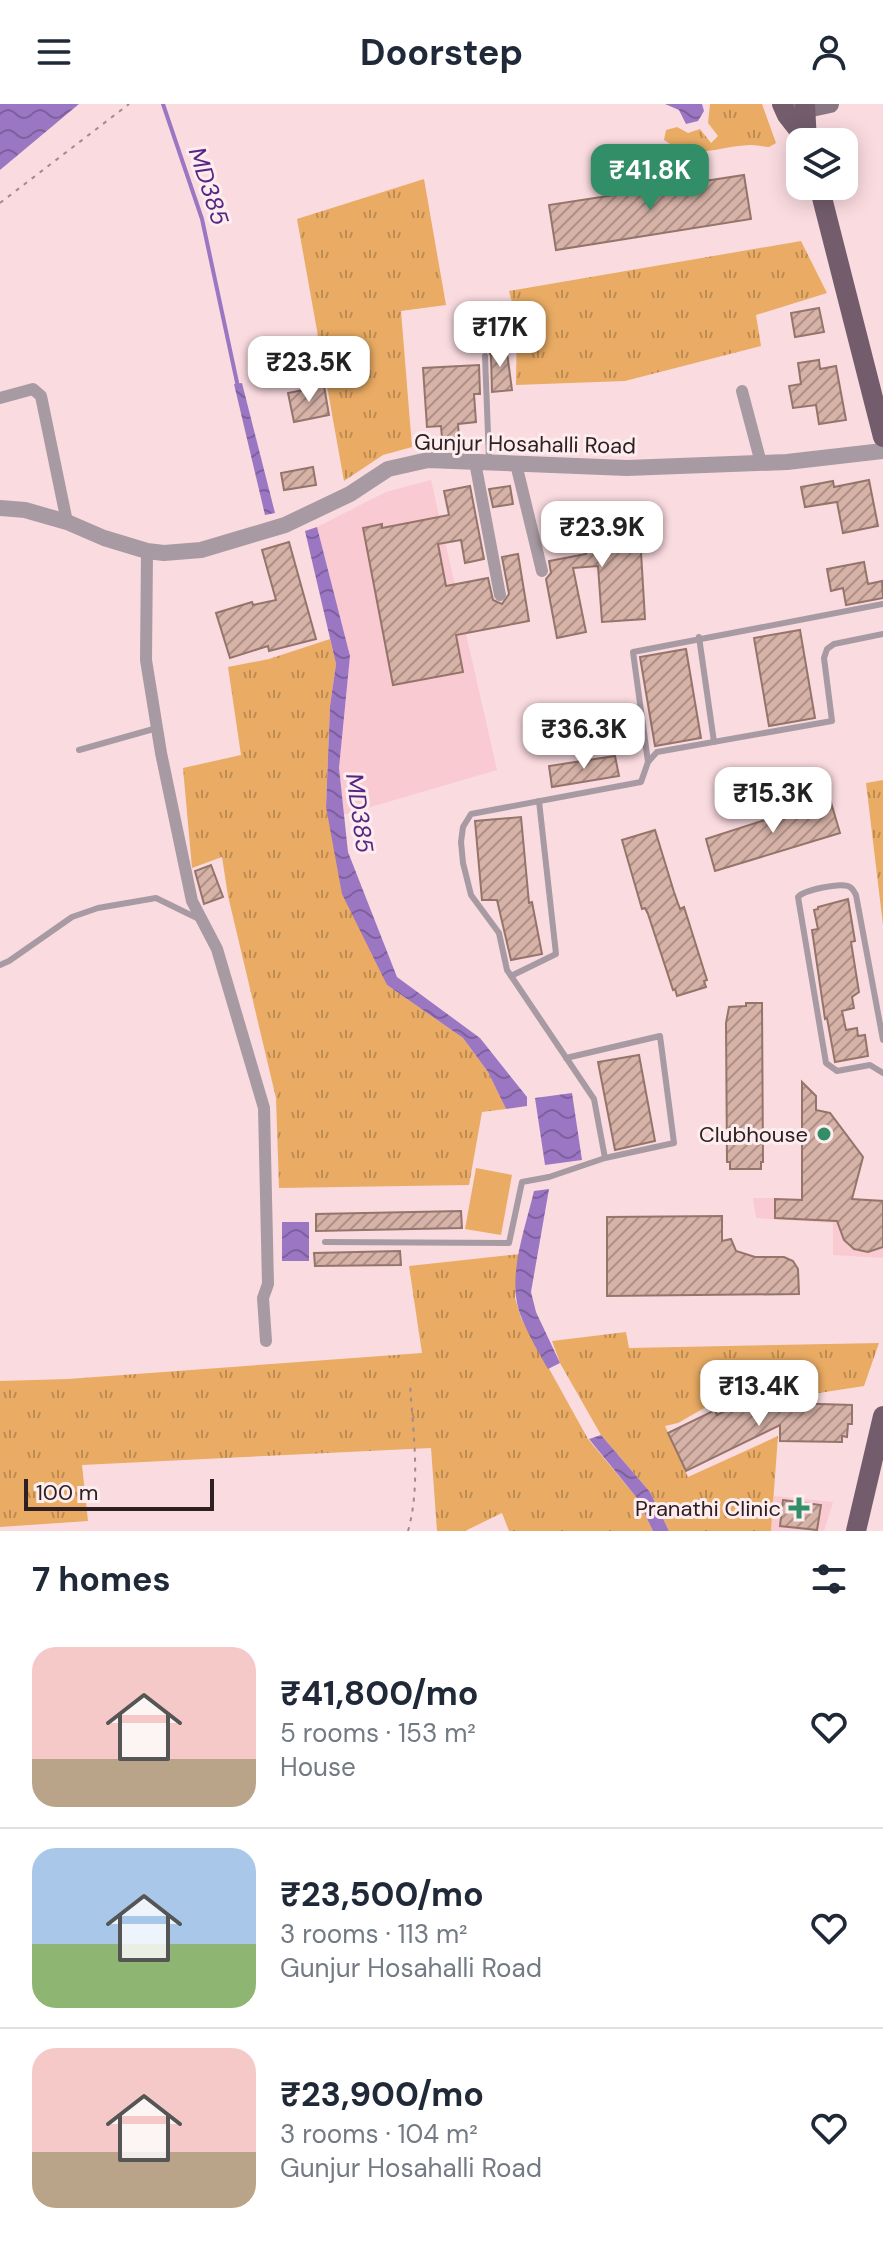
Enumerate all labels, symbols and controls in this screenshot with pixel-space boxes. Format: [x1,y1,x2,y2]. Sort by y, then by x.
text: Doorstep [360,29,523,76]
icon: menu [32,30,76,74]
icon: person [807,30,851,74]
map controls [786,128,858,200]
button: layers [786,128,858,200]
water label: MD385 [182,143,236,229]
pin: ₹41.8K [585,144,715,212]
text: ₹41.8K [609,153,691,187]
pin: ₹17K [453,301,547,369]
text: ₹17K [472,310,528,344]
pin: ₹23.5K [244,336,374,404]
text: ₹23.5K [266,345,352,379]
street label: Gunjur Hosahalli Road [414,428,636,460]
pin: ₹23.9K [537,501,667,569]
text: ₹23.9K [559,510,645,544]
pin: ₹36.3K [519,703,649,771]
text: ₹36.3K [541,712,627,746]
pin: ₹15.3K [708,767,838,835]
water label: MD385 [339,771,381,855]
text: ₹15.3K [733,776,813,810]
place label: Clubhouse [699,1120,808,1149]
marker: Clubhouse [815,1125,833,1143]
pin: ₹13.4K [694,1360,824,1428]
text: ₹13.4K [718,1369,800,1403]
scale bar [24,1475,214,1511]
text: 100 m [36,1478,98,1507]
place label: Pranathi Clinic [635,1494,781,1523]
marker: Pranathi Clinic [788,1497,810,1519]
text: 7 homes [32,1557,171,1602]
icon: filters [807,1557,851,1601]
text: ₹41,800/mo [280,1671,478,1716]
icon: home [96,1679,192,1775]
icon: heart [807,1705,851,1749]
text: 5 rooms · 153 m² [280,1716,476,1750]
text: House [280,1750,356,1784]
text: ₹23,500/mo [280,1872,484,1917]
icon: home [96,1880,192,1976]
icon: heart [807,1906,851,1950]
text: 3 rooms · 113 m² [280,1917,468,1951]
text: Gunjur Hosahalli Road [280,1951,542,1985]
text: ₹23,900/mo [280,2072,484,2117]
icon: home [96,2080,192,2176]
icon: heart [807,2106,851,2150]
text: 3 rooms · 104 m² [280,2117,478,2151]
text: Gunjur Hosahalli Road [280,2151,542,2185]

